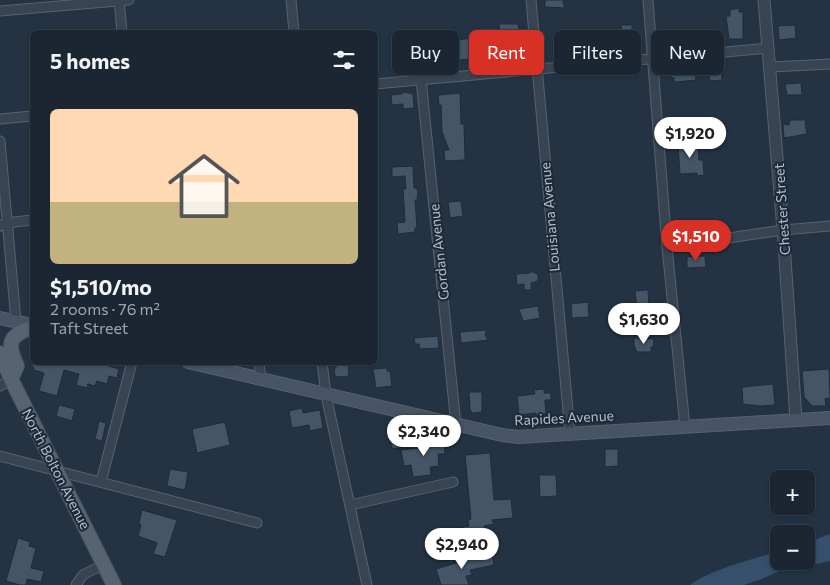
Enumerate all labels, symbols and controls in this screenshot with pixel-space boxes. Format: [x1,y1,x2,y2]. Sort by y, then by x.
chip: Buy [392,30,459,75]
chip: Rent [469,30,544,75]
chip: Filters [554,30,641,75]
chip: New [651,30,724,75]
icon: filters [330,46,358,74]
text: 5 homes [50,48,130,73]
pin: $1,920 [649,116,731,159]
text: $1,920 [665,123,715,142]
icon: home [159,141,249,231]
street label: Louisiana Avenue [536,162,563,272]
street label: Chester Street [770,162,793,256]
street label: Gordan Avenue [425,203,452,301]
pin: $1,510 [655,220,737,262]
text: $1,510 [672,226,720,245]
text: $1,510/mo [50,274,152,299]
text: 2 rooms · 76 m² [50,299,160,318]
pin: $1,630 [603,302,685,345]
text: $1,630 [619,309,669,328]
text: Taft Street [50,318,128,337]
street label: North Bolton Avenue [19,406,94,532]
street label: Rapides Avenue [514,406,614,429]
pin: $2,340 [383,414,465,457]
text: $2,340 [398,421,450,440]
map controls [770,470,815,570]
button: + [770,470,815,515]
button: − [770,525,815,570]
pin: $2,940 [421,528,503,570]
text: $2,940 [436,534,488,553]

